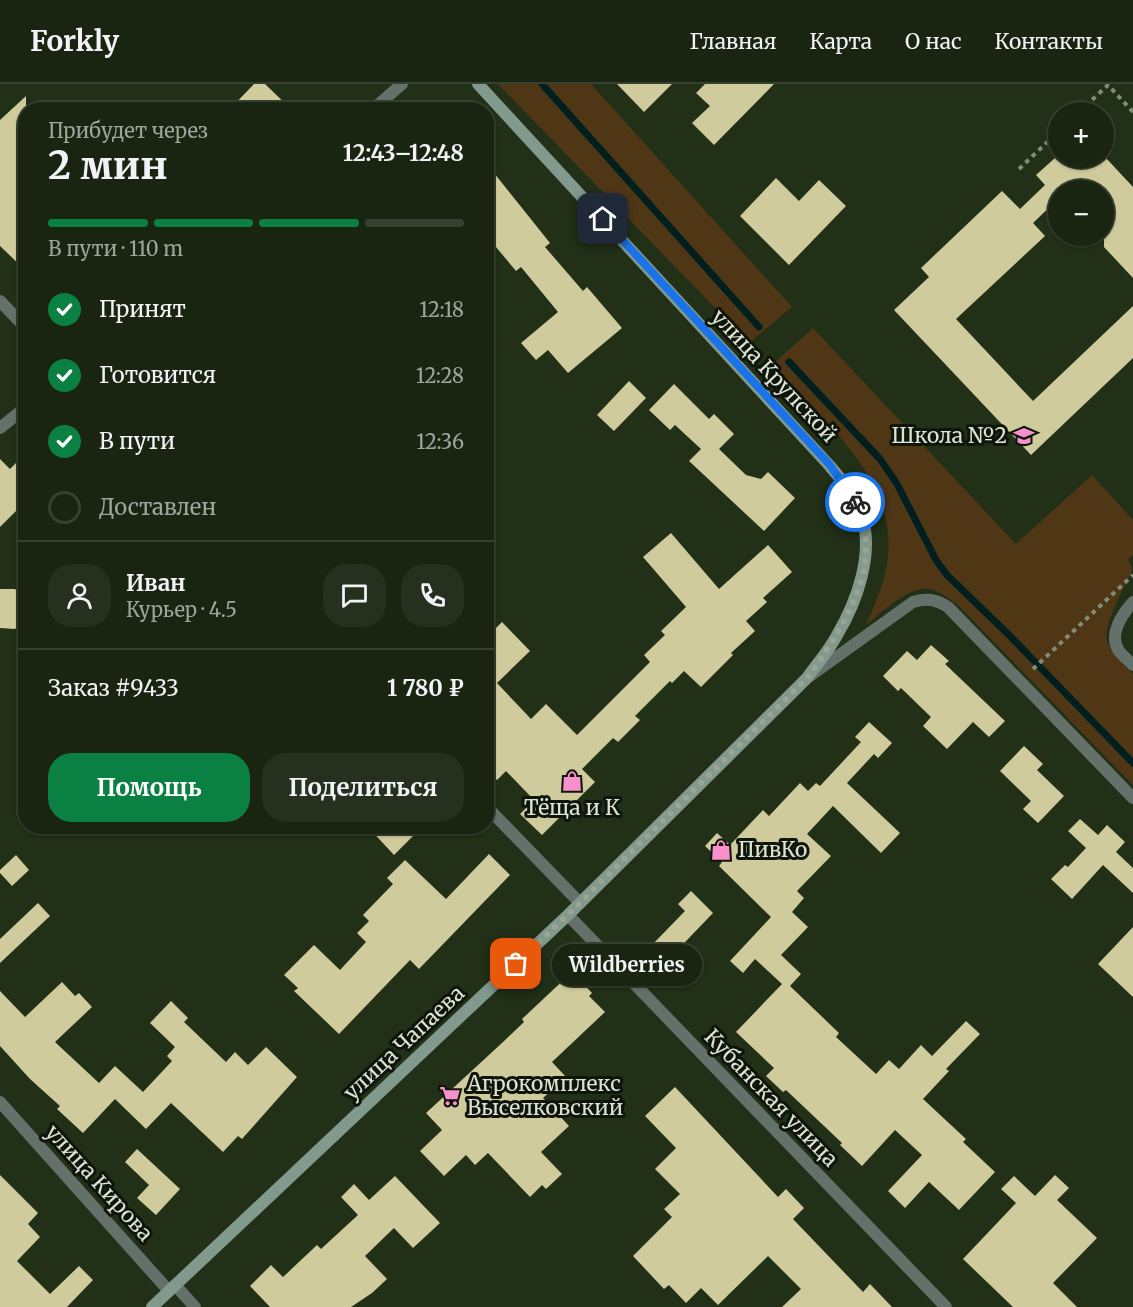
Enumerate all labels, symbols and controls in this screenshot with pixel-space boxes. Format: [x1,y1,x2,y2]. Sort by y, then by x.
text: Forkly [30,23,119,59]
text: Главная [690,28,777,55]
text: Карта [810,28,872,55]
text: О нас [905,28,962,55]
text: Контакты [995,28,1103,55]
map controls [1048,102,1114,246]
button: + [1048,102,1114,168]
text: Прибудет через [48,118,208,143]
text: 12:43–12:48 [343,139,464,167]
text: 2 мин [48,141,168,190]
button: − [1048,180,1114,246]
pin [577,193,628,244]
icon: home [586,202,619,235]
text: В пути · 110 m [48,236,183,261]
icon: check [48,293,81,326]
text: Принят [99,295,186,323]
text: 12:18 [419,297,464,322]
street label: улица Крупской [706,303,843,448]
icon: check [48,359,81,392]
text: Готовится [99,361,216,389]
text: 12:28 [416,363,464,388]
place label: Школа №2 [891,422,1007,449]
school or university icon: Школа №2 [1012,424,1036,448]
icon: check [48,425,81,458]
text: В пути [99,427,175,455]
text: 12:36 [416,429,464,454]
courier [825,472,885,532]
icon: bike [839,486,872,519]
text: Доставлен [99,493,216,521]
button: person [48,564,111,627]
button: chat [323,564,386,627]
button: phone [401,564,464,627]
text: Иван [126,569,186,597]
text: Курьер · 4.5 [126,597,237,622]
text: Заказ #9433 [48,674,179,702]
text: 1 780 ₽ [387,674,464,702]
button: Помощь [48,753,250,822]
button: Поделиться [262,753,464,822]
shop icon: Тёща и К [560,769,584,793]
place label: Тёща и К [524,794,620,821]
place label: ПивКо [738,836,807,863]
shop icon: ПивКо [709,838,733,862]
pin [490,938,541,989]
callout: Wildberries [552,943,702,985]
icon: bag [499,947,532,980]
text: Wildberries [569,952,685,977]
street label: улица Чапаева [338,980,470,1106]
street label: Кубанская улица [699,1023,844,1172]
place label: Агрокомплекс Выселковский [466,1070,623,1121]
supermarket icon: Агрокомплекс Выселковский [438,1084,462,1108]
street label: улица Кирова [40,1119,159,1247]

